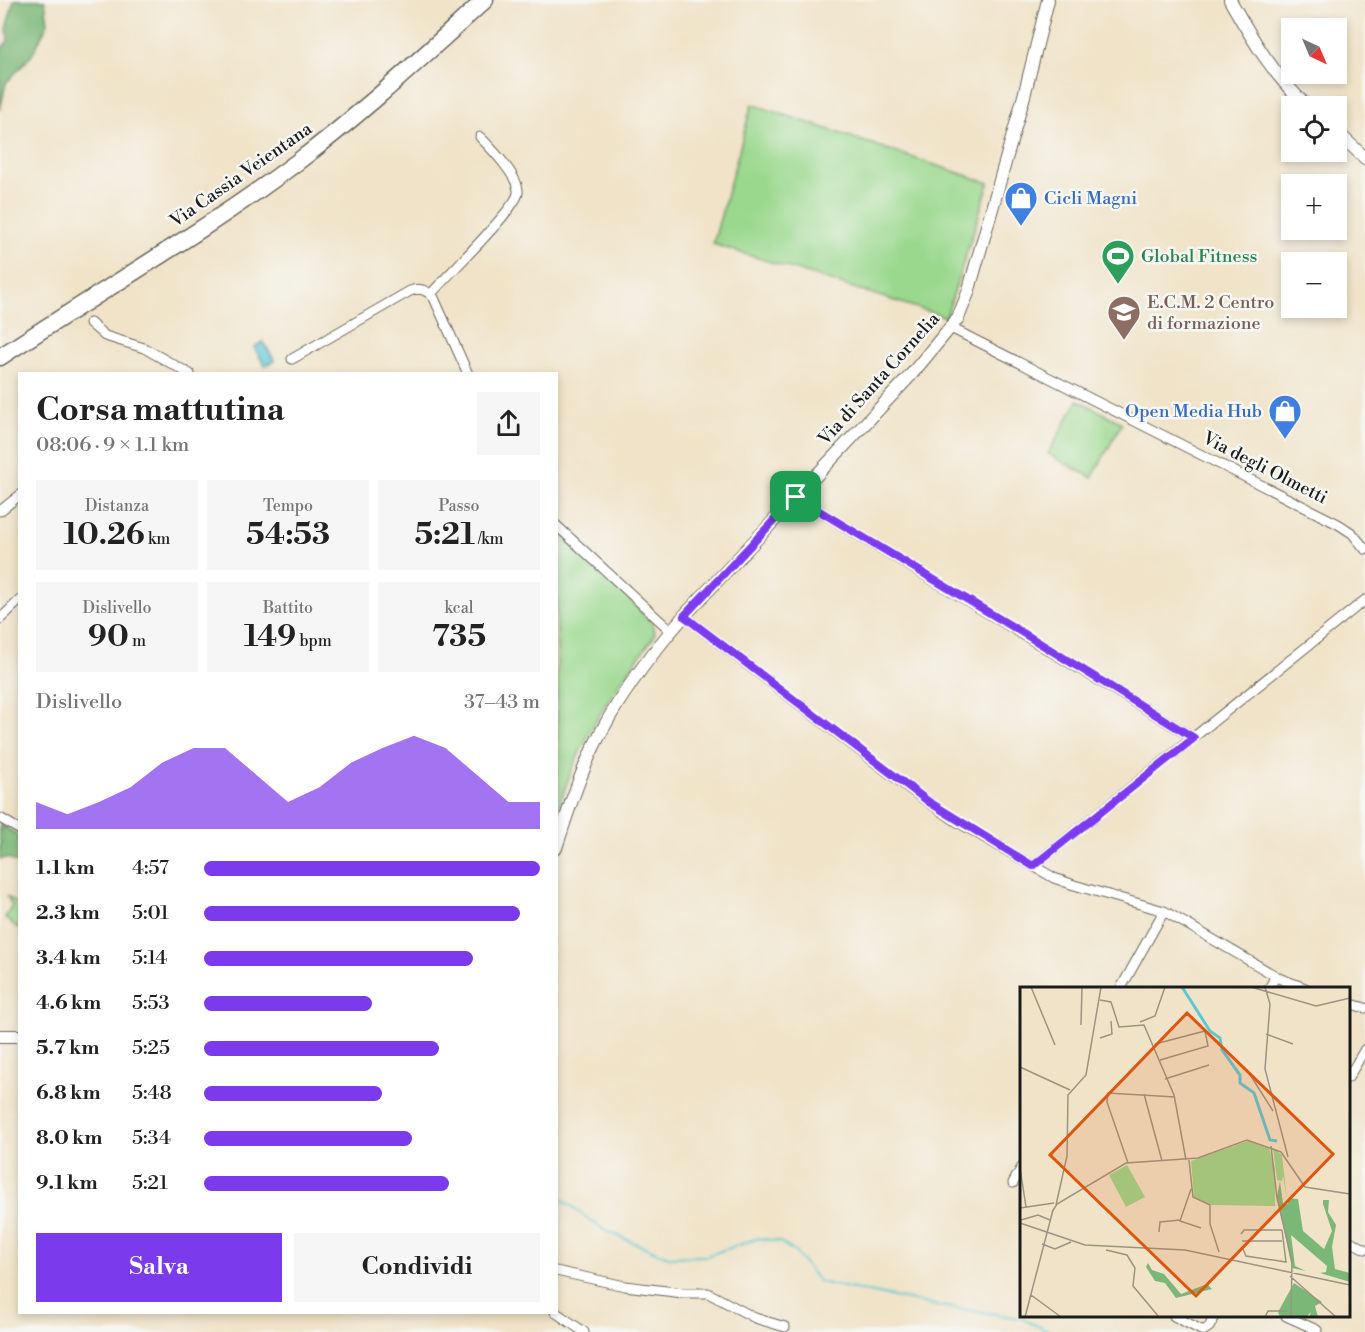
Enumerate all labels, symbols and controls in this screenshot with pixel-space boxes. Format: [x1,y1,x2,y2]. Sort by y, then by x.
north arrow [1281,18,1347,84]
map controls [1281,18,1347,318]
button: locate [1281,96,1347,162]
street label: Via Cassia Veientana [165,117,317,233]
button: + [1281,174,1347,240]
shop icon: Cicli Magni [1003,180,1039,227]
place label: Cicli Magni [1044,187,1137,210]
sports icon: Global Fitness [1100,238,1136,285]
place label: Global Fitness [1141,245,1258,268]
button: − [1281,252,1347,318]
place label: E.C.M. 2 Centro di formazione [1147,291,1274,335]
school or university icon: E.C.M. 2 Centro di formazione [1106,294,1142,341]
street label: Via di Santa Cornelia [813,307,945,451]
text: Corsa mattutina [36,390,285,431]
button: share [477,392,540,455]
shop icon: Open Media Hub [1267,393,1303,440]
place label: Open Media Hub [1125,400,1262,423]
street label: Via degli Olmetti [1198,426,1331,509]
text: 08:06 · 9 × 1.1 km [36,433,189,458]
pin [770,471,821,522]
icon: arrive [779,480,812,513]
text: Distanza [85,496,149,516]
text: Tempo [263,496,313,516]
text: Passo [438,496,480,516]
text: 10.26 [64,516,145,554]
text: 54:53 [246,516,330,554]
text: 5:21 [414,516,475,554]
text: km [145,529,170,549]
text: /km [475,529,504,549]
text: Dislivello [83,598,152,618]
text: Battito [263,598,313,618]
text: kcal [444,598,474,618]
text: 90 [88,618,129,656]
text: 149 [244,618,296,656]
text: 735 [432,618,486,656]
text: m [129,631,146,651]
text: bpm [296,631,332,651]
text: Dislivello [36,690,122,715]
text: 37–43 m [464,690,540,715]
text: 1.1 km [36,856,95,881]
text: 4:57 [132,856,169,881]
text: 2.3 km [36,901,100,926]
text: 5:01 [132,901,169,926]
text: 3.4 km [36,946,101,971]
text: 5:14 [132,946,167,971]
inset map [1020,987,1350,1317]
text: 4.6 km [36,991,101,1016]
text: 5:53 [132,991,170,1016]
text: 5.7 km [36,1036,99,1061]
text: 5:25 [132,1036,170,1061]
text: 6.8 km [36,1081,101,1106]
text: 5:48 [132,1081,172,1106]
text: 8.0 km [36,1126,103,1151]
text: 5:34 [132,1126,171,1151]
text: 9.1 km [36,1171,98,1196]
text: 5:21 [132,1171,168,1196]
button: Salva [36,1233,282,1302]
button: Condividi [294,1233,540,1302]

